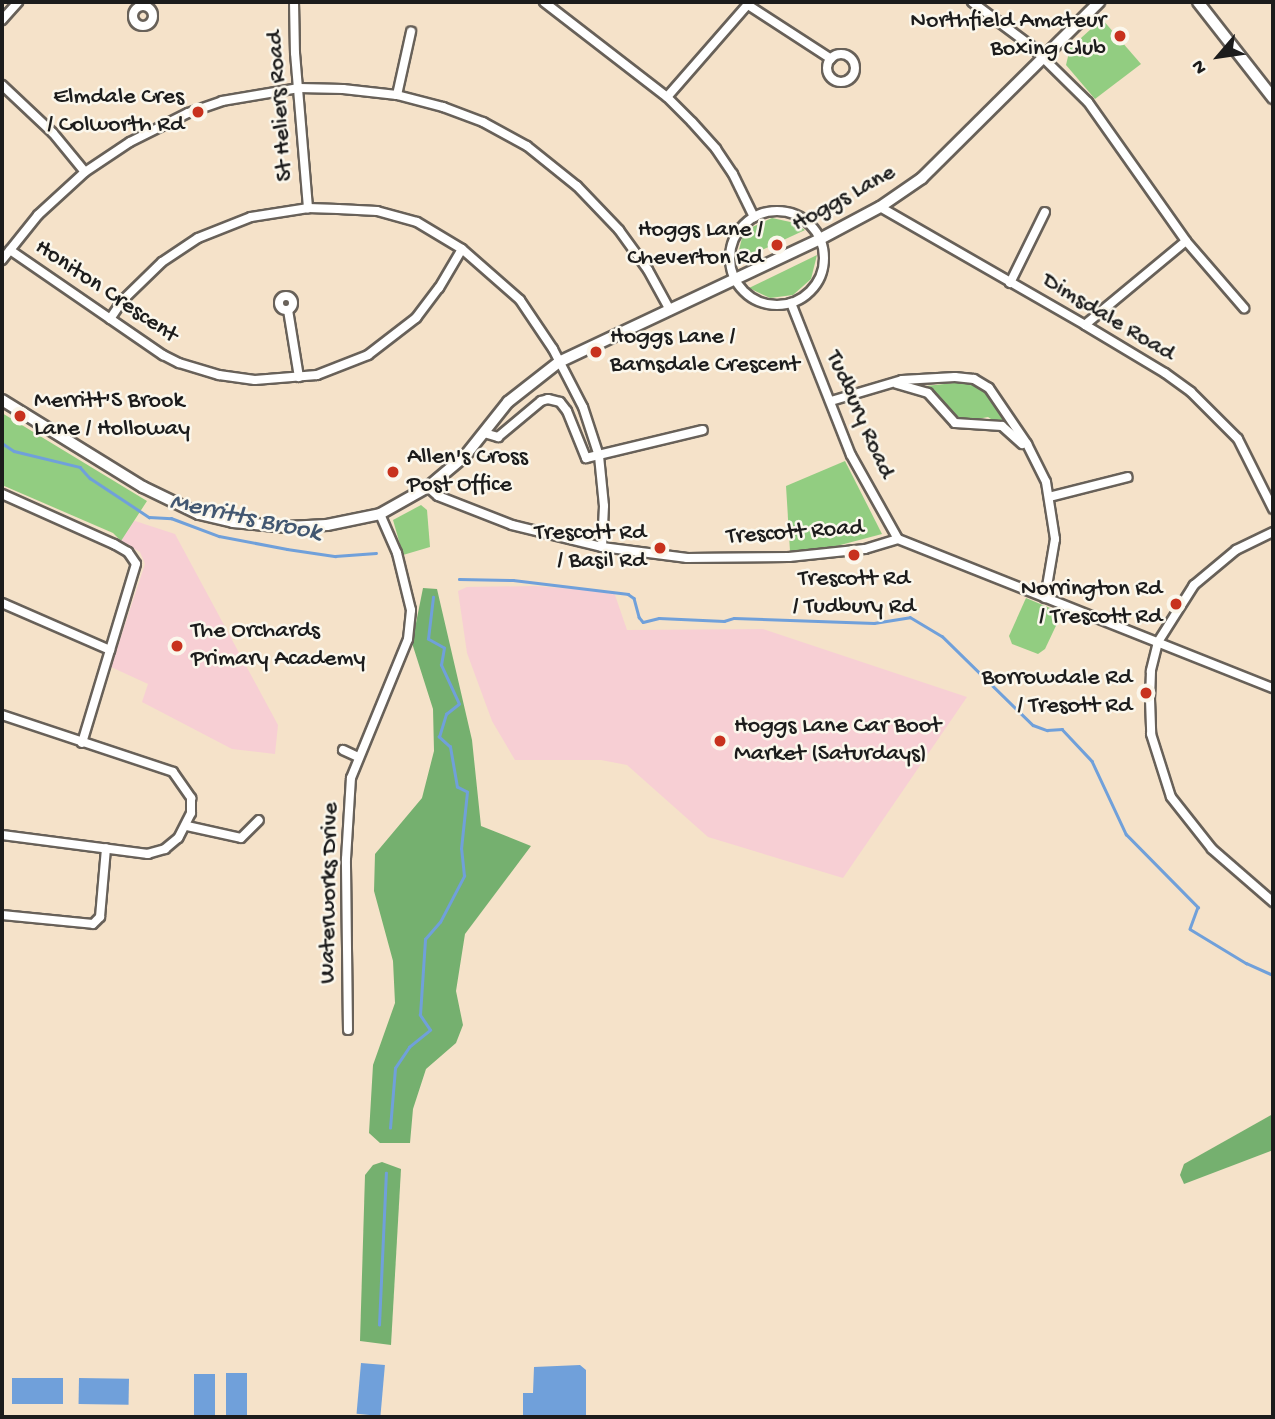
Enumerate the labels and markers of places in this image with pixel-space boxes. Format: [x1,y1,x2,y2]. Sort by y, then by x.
place label: Northfield Amateur Boxing Club [910,8,1106,64]
marker: Northfield Amateur Boxing Club [1112,28,1128,44]
place label: Elmdale Cres / Colworth Rd [47,84,184,140]
marker: Elmdale Cres / Colworth Rd [190,104,206,120]
place label: Hoggs Lane / Cheverton Rd [627,217,763,273]
marker: Hoggs Lane / Cheverton Rd [769,237,785,253]
place label: Hoggs Lane / Barnsdale Crescent [610,324,800,380]
marker: Hoggs Lane / Barnsdale Crescent [588,344,604,360]
place label: Merritt'S Brook Lane / Holloway [34,388,190,444]
marker: Merritt'S Brook Lane / Holloway [12,408,28,424]
place label: Allen's Cross Post Office [407,444,528,500]
marker: Allen's Cross Post Office [385,464,401,480]
place label: Trescott Rd / Basil Rd [535,520,646,576]
marker: Trescott Rd / Basil Rd [652,540,668,556]
marker: Trescott Rd / Tudbury Rd [846,547,862,563]
place label: Trescott Rd / Tudbury Rd [793,566,915,622]
place label: Norrington Rd / Trescott Rd [1021,576,1162,632]
marker: Norrington Rd / Trescott Rd [1168,596,1184,612]
place label: The Orchards Primary Academy [191,618,365,674]
marker: The Orchards Primary Academy [169,638,185,654]
place label: Borrowdale Rd / Tresott Rd [982,665,1132,721]
marker: Borrowdale Rd / Tresott Rd [1138,685,1154,701]
place label: Hoggs Lane Car Boot Market (Saturdays) [734,713,941,769]
marker: Hoggs Lane Car Boot Market (Saturdays) [712,733,728,749]

